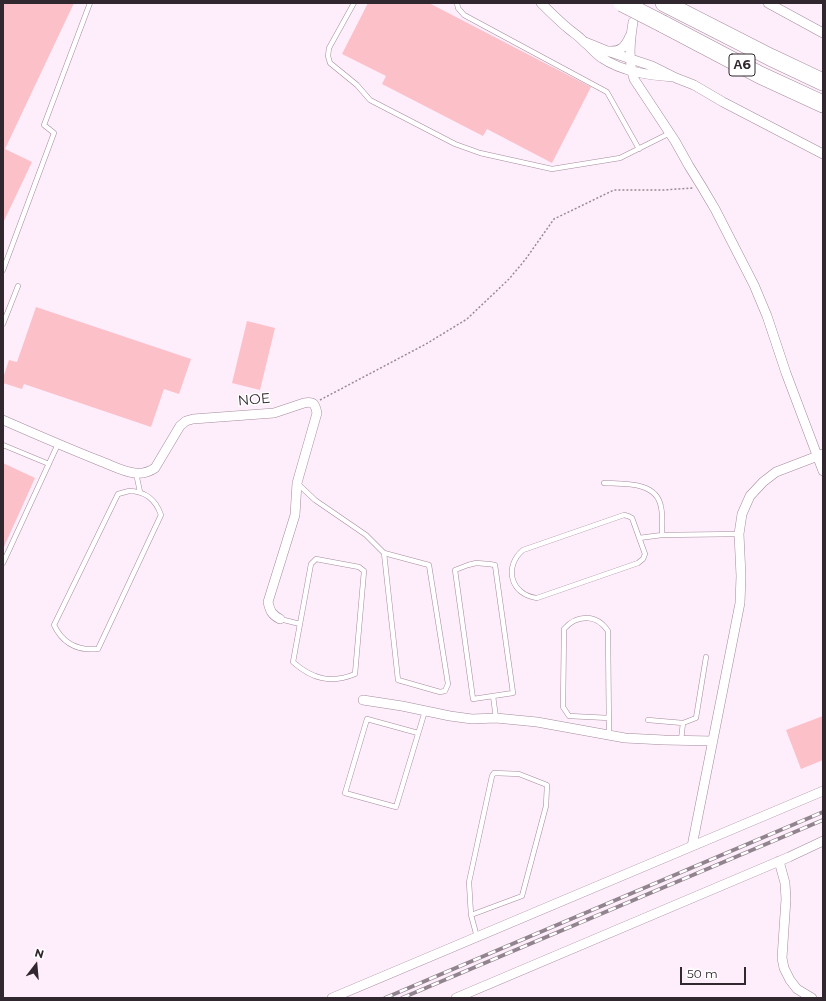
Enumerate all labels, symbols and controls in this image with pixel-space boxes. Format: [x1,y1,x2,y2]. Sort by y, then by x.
road number: Α6 [729,54,755,76]
street label: NOE [237,390,271,410]
north arrow [16,945,56,985]
text: N [33,946,46,961]
scale bar [682,959,748,985]
text: 50 m [687,966,718,981]

